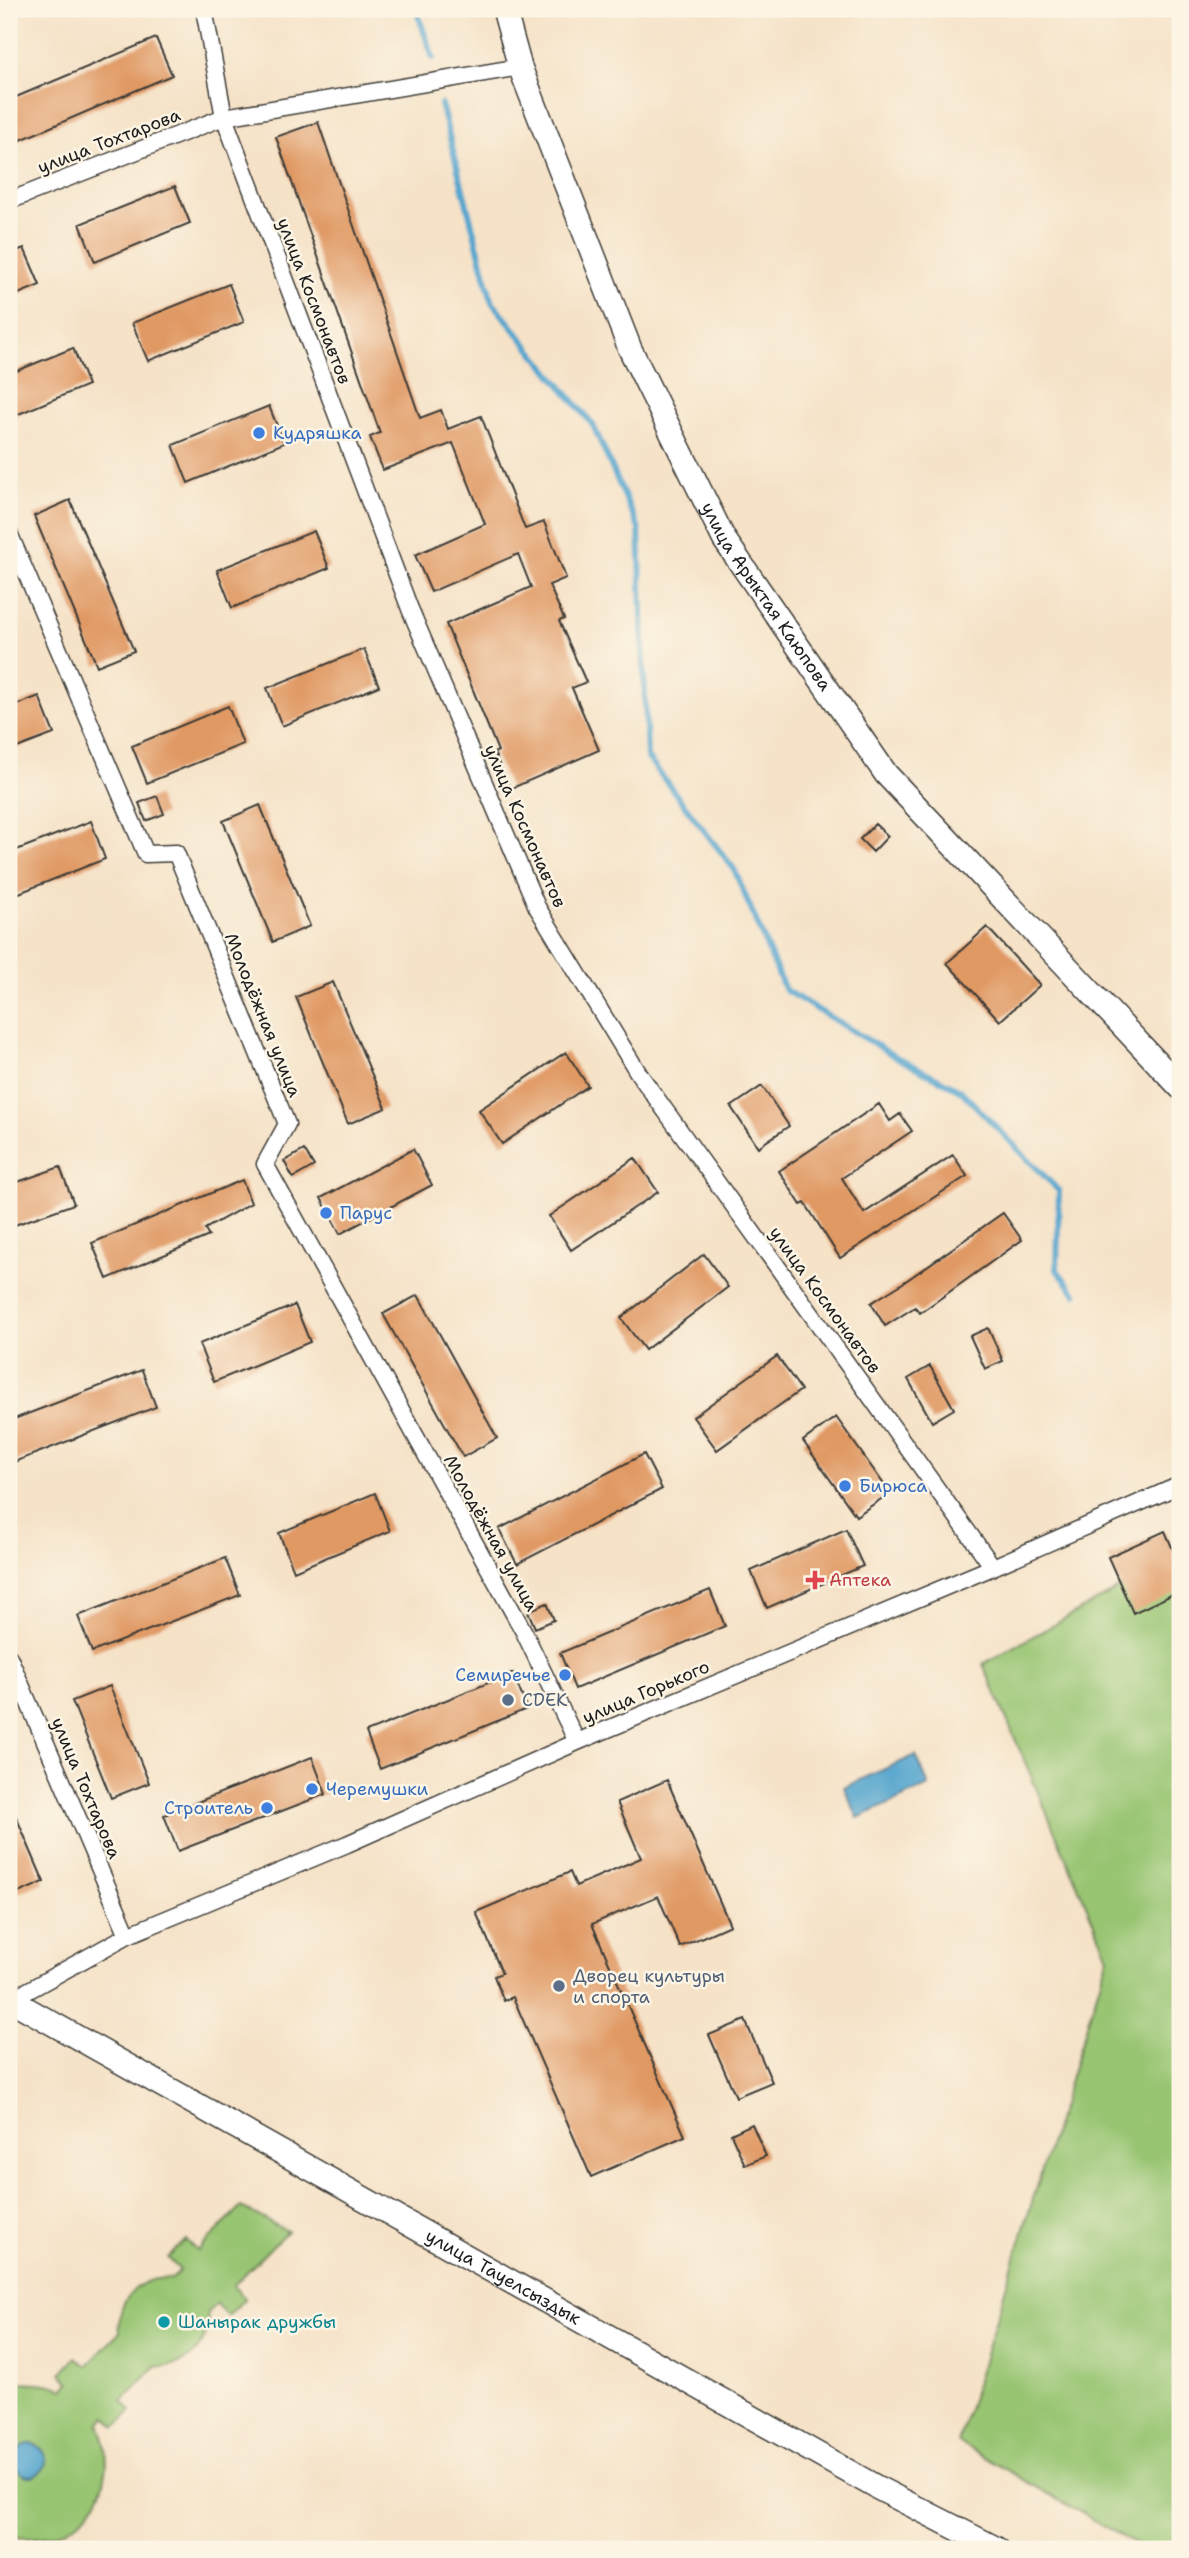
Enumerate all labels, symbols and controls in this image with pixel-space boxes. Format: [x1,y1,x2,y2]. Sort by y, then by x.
street label: улица Тохтарова [34,103,184,179]
street label: улица Космонавтов [271,215,357,387]
place label: Кудряшка [273,421,362,445]
marker: Кудряшка [251,425,267,441]
street label: улица Арыктая Каюпова [696,498,837,696]
street label: улица Космонавтов [478,741,572,911]
street label: Молодёжная улица [219,929,307,1101]
place label: Парус [340,1201,392,1225]
marker: Парус [318,1205,334,1221]
street label: улица Космонавтов [764,1222,886,1378]
street label: Молодёжная улица [438,1451,544,1615]
place label: Бирюса [859,1474,927,1498]
marker: Бирюса [837,1478,853,1494]
place label: Аптека [829,1568,891,1592]
marker: Аптека [807,1572,823,1588]
street label: улица Горького [579,1654,713,1730]
place label: Семиречье [455,1663,551,1687]
marker: Семиречье [557,1667,573,1683]
place label: CDEK [522,1688,568,1712]
marker: CDEK [500,1692,516,1708]
street label: улица Тохтарова [45,1714,127,1862]
place label: Черемушки [326,1777,429,1801]
marker: Черемушки [304,1781,320,1797]
place label: Строитель [164,1796,253,1820]
marker: Строитель [259,1800,275,1816]
place label: Дворец культуры и спорта [573,1964,725,2009]
marker: Дворец культуры и спорта [551,1978,567,1994]
street label: улица Тауелсыздык [421,2224,586,2331]
place label: Шанырак дружбы [178,2310,336,2334]
marker: Шанырак дружбы [156,2314,172,2330]

